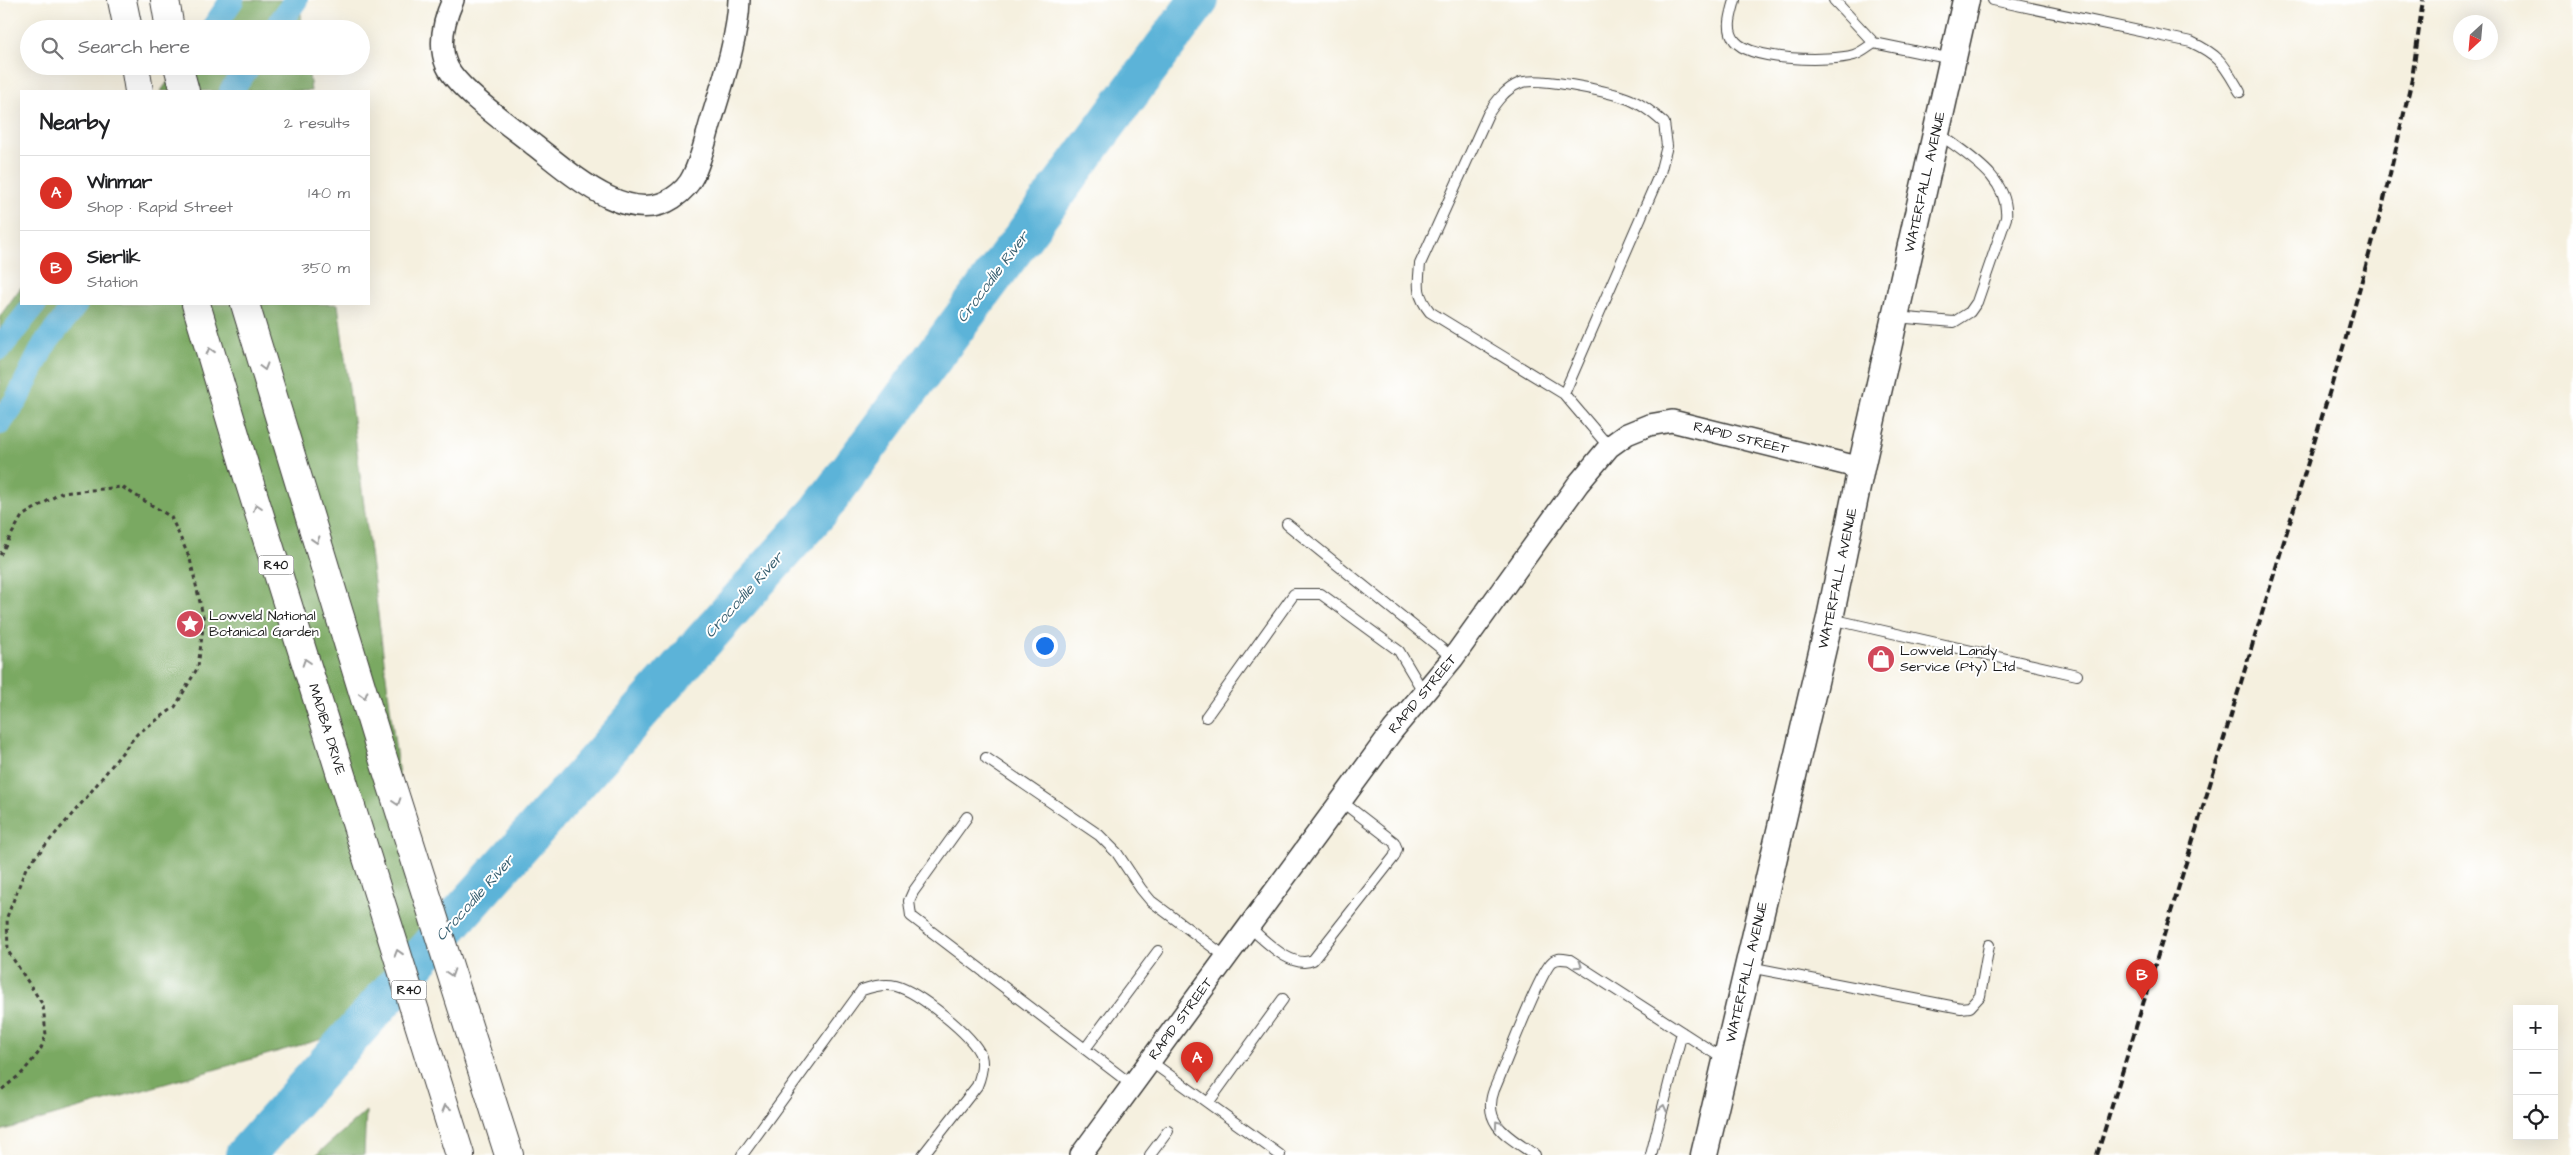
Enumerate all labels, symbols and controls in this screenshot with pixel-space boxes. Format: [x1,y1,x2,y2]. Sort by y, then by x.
north arrow [2453,15,2498,60]
search box [20,20,370,75]
icon: search [38,34,66,62]
text: Search here [78,34,190,61]
text: Nearby [40,108,110,137]
street label: WATERFALL AVENUE [1900,109,1951,254]
text: 2 results [284,112,350,134]
text: Winmar [87,169,152,196]
text: A [51,182,61,204]
text: 140 m [308,182,350,204]
text: Shop · Rapid Street [87,196,233,218]
water label: Crocodile River [952,226,1035,327]
text: Sierlik [87,244,140,271]
text: B [50,257,62,279]
text: 350 m [302,257,350,279]
text: Station [87,271,138,293]
one-way arrow [206,348,216,356]
one-way arrow [259,363,269,371]
street label: RAPID STREET [1691,417,1791,460]
one-way arrow [253,503,263,512]
street label: WATERFALL AVENUE [1813,505,1863,651]
one-way arrow [310,535,320,543]
water label: Crocodile River [700,546,789,642]
road number: R40 [258,556,294,574]
place label: Lowveld National Botanical Garden [209,606,319,642]
place icon: Lowveld National Botanical Garden [175,609,205,639]
your location [1032,633,1058,659]
place label: Lowveld Landy Service (Pty) Ltd [1900,641,2015,677]
shop icon: Lowveld Landy Service (Pty) Ltd [1866,644,1896,674]
street label: RAPID STREET [1384,650,1462,738]
one-way arrow [302,658,312,666]
street label: MADIBA DRIVE [303,681,351,778]
one-way arrow [358,690,368,699]
one-way arrow [391,797,401,805]
water label: Crocodile River [431,849,520,945]
street label: WATERFALL AVENUE [1721,899,1773,1044]
one-way arrow [394,950,404,958]
one-way arrow [1574,959,1583,969]
pin: B [2126,959,2158,1000]
one-way arrow [446,969,456,977]
street label: RAPID STREET [1145,975,1217,1063]
road number: R40 [392,980,426,1000]
map controls [2513,1005,2558,1140]
button: + [2513,1005,2558,1050]
pin: A [1181,1042,1213,1083]
button: − [2513,1050,2558,1095]
button: locate [2513,1095,2558,1140]
one-way arrow [1657,1103,1668,1112]
one-way arrow [442,1105,452,1113]
one-way arrow [1495,1121,1503,1130]

